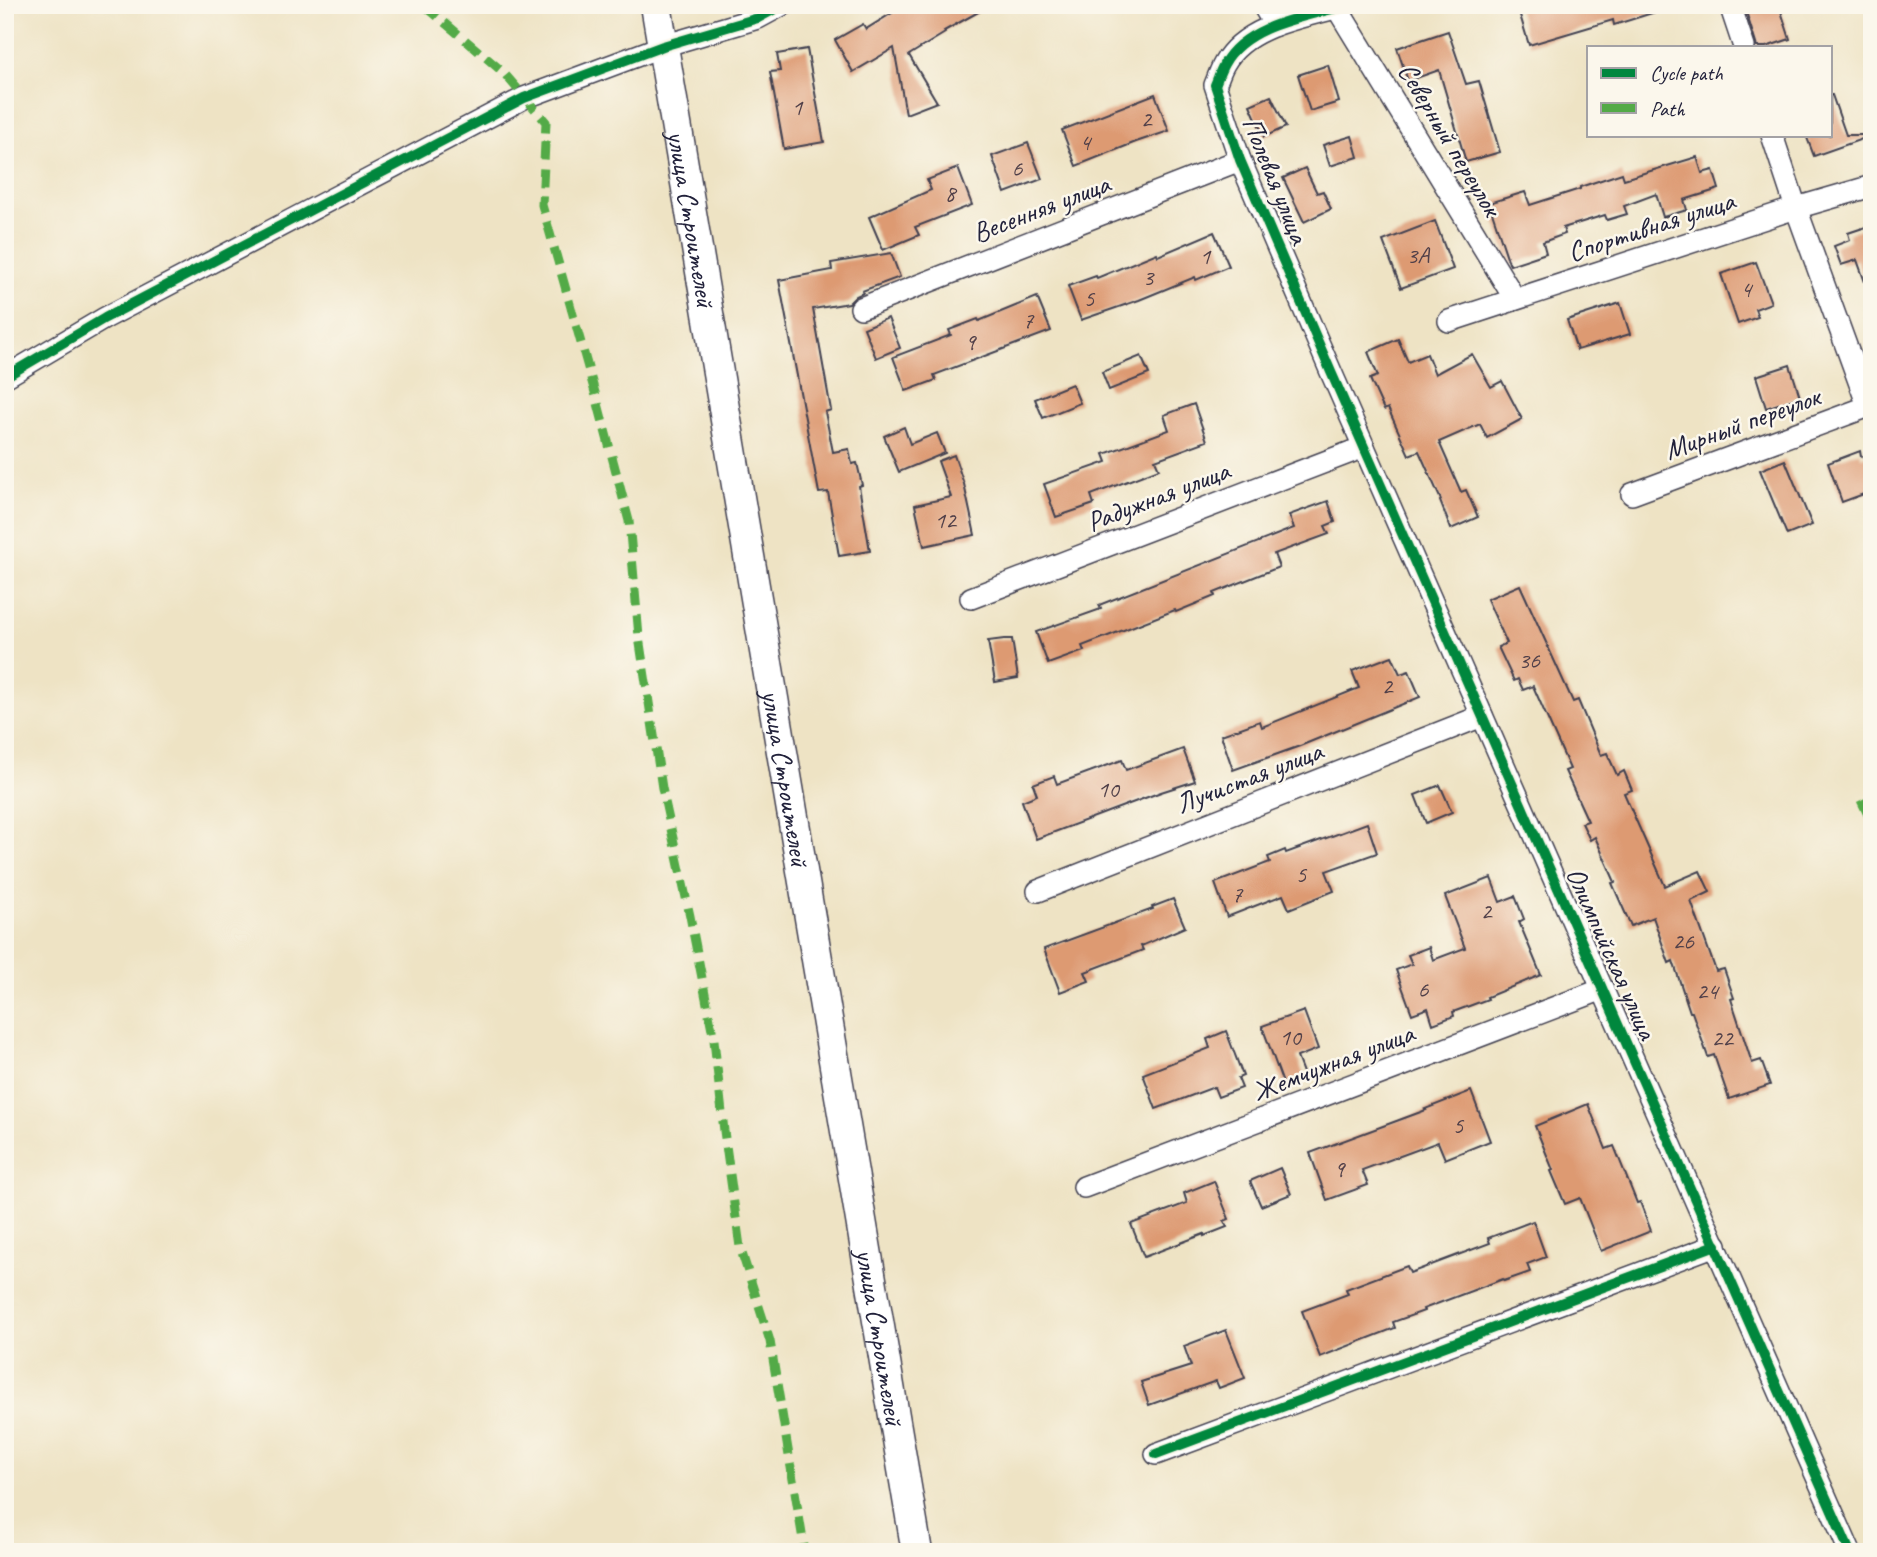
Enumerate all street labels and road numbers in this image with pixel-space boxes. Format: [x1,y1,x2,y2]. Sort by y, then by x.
street label: Северный переулок [1390,56,1511,225]
street label: Полевая улица [1235,111,1318,250]
street label: улица Строителей [660,126,724,311]
street label: Весенняя улица [967,165,1116,250]
street label: Спортивная улица [1563,182,1741,269]
street label: Мирный переулок [1659,378,1827,467]
street label: Радужная улица [1082,452,1236,539]
street label: улица Строителей [754,685,819,870]
street label: Лучистая улица [1171,732,1329,821]
street label: Олимпийская улица [1558,862,1666,1046]
street label: Жемчужная улица [1247,1014,1420,1109]
street label: улица Строителей [848,1244,913,1429]

